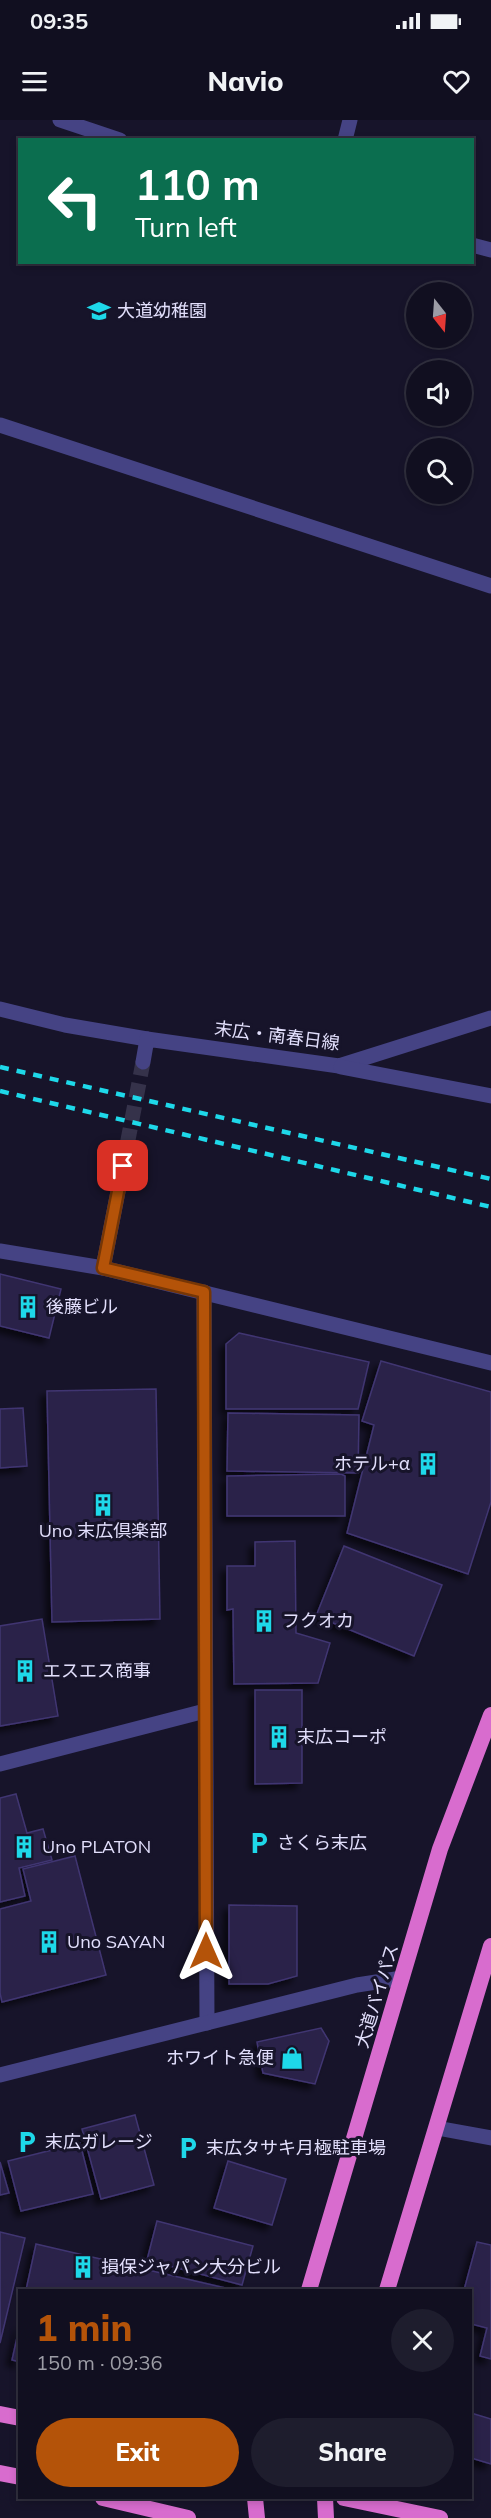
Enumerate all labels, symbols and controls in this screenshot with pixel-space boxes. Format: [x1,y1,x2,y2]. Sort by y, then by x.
text: 09:35 [30,7,88,35]
text: Navio [207,64,284,98]
icon: menu [18,65,51,98]
icon: heart [440,65,473,98]
text: 110 m [135,158,260,211]
icon: left [36,162,114,240]
text: Turn left [135,210,237,244]
north arrow [406,282,472,348]
map controls [406,282,472,504]
school or university icon: 大道幼稚園 [86,298,112,324]
place label: 大道幼稚園 [117,299,207,322]
button: sound [406,360,472,426]
button: search [406,438,472,504]
street label: 末広・南春日線 [213,1016,341,1055]
pin [97,1140,148,1191]
icon: arrive [106,1149,139,1182]
building icon: 後藤ビル [15,1294,41,1320]
place label: 後藤ビル [46,1295,118,1318]
building icon: ホテル+α [415,1451,441,1477]
place label: ホテル+α [334,1452,410,1475]
building icon: Uno 末広倶楽部 [90,1492,116,1518]
place label: Uno 末広倶楽部 [39,1519,167,1542]
building icon: フクオカ [251,1608,277,1634]
place label: フクオカ [282,1609,354,1632]
building icon: エスエス商事 [12,1658,38,1684]
place label: エスエス商事 [43,1659,151,1682]
building icon: 末広コーポ [266,1724,292,1750]
place label: 末広コーポ [297,1725,387,1748]
parking icon: さくら末広 [246,1830,272,1856]
place label: さくら末広 [277,1831,367,1854]
building icon: Uno PLATON [11,1834,37,1860]
place label: Uno PLATON [42,1835,151,1858]
position arrow [174,1919,238,1983]
building icon: Uno SAYAN [36,1929,62,1955]
place label: Uno SAYAN [67,1930,165,1953]
street label: 大道バイパス [350,1941,403,2051]
shop icon: ホワイト急便 [279,2045,305,2071]
place label: ホワイト急便 [166,2046,274,2069]
parking icon: 末広ガレージ [14,2129,40,2155]
place label: 末広ガレージ [45,2130,153,2153]
parking icon: 末広タサキ月極駐車場 [175,2135,201,2161]
place label: 末広タサキ月極駐車場 [206,2136,386,2159]
building icon: 損保ジャパン大分ビル [70,2254,96,2280]
place label: 損保ジャパン大分ビル [101,2255,281,2278]
text: 1 min [36,2305,132,2350]
button: close [391,2309,454,2372]
text: 150 m · 09:36 [36,2350,162,2375]
button: Exit [36,2418,239,2487]
button: Share [251,2418,454,2487]

